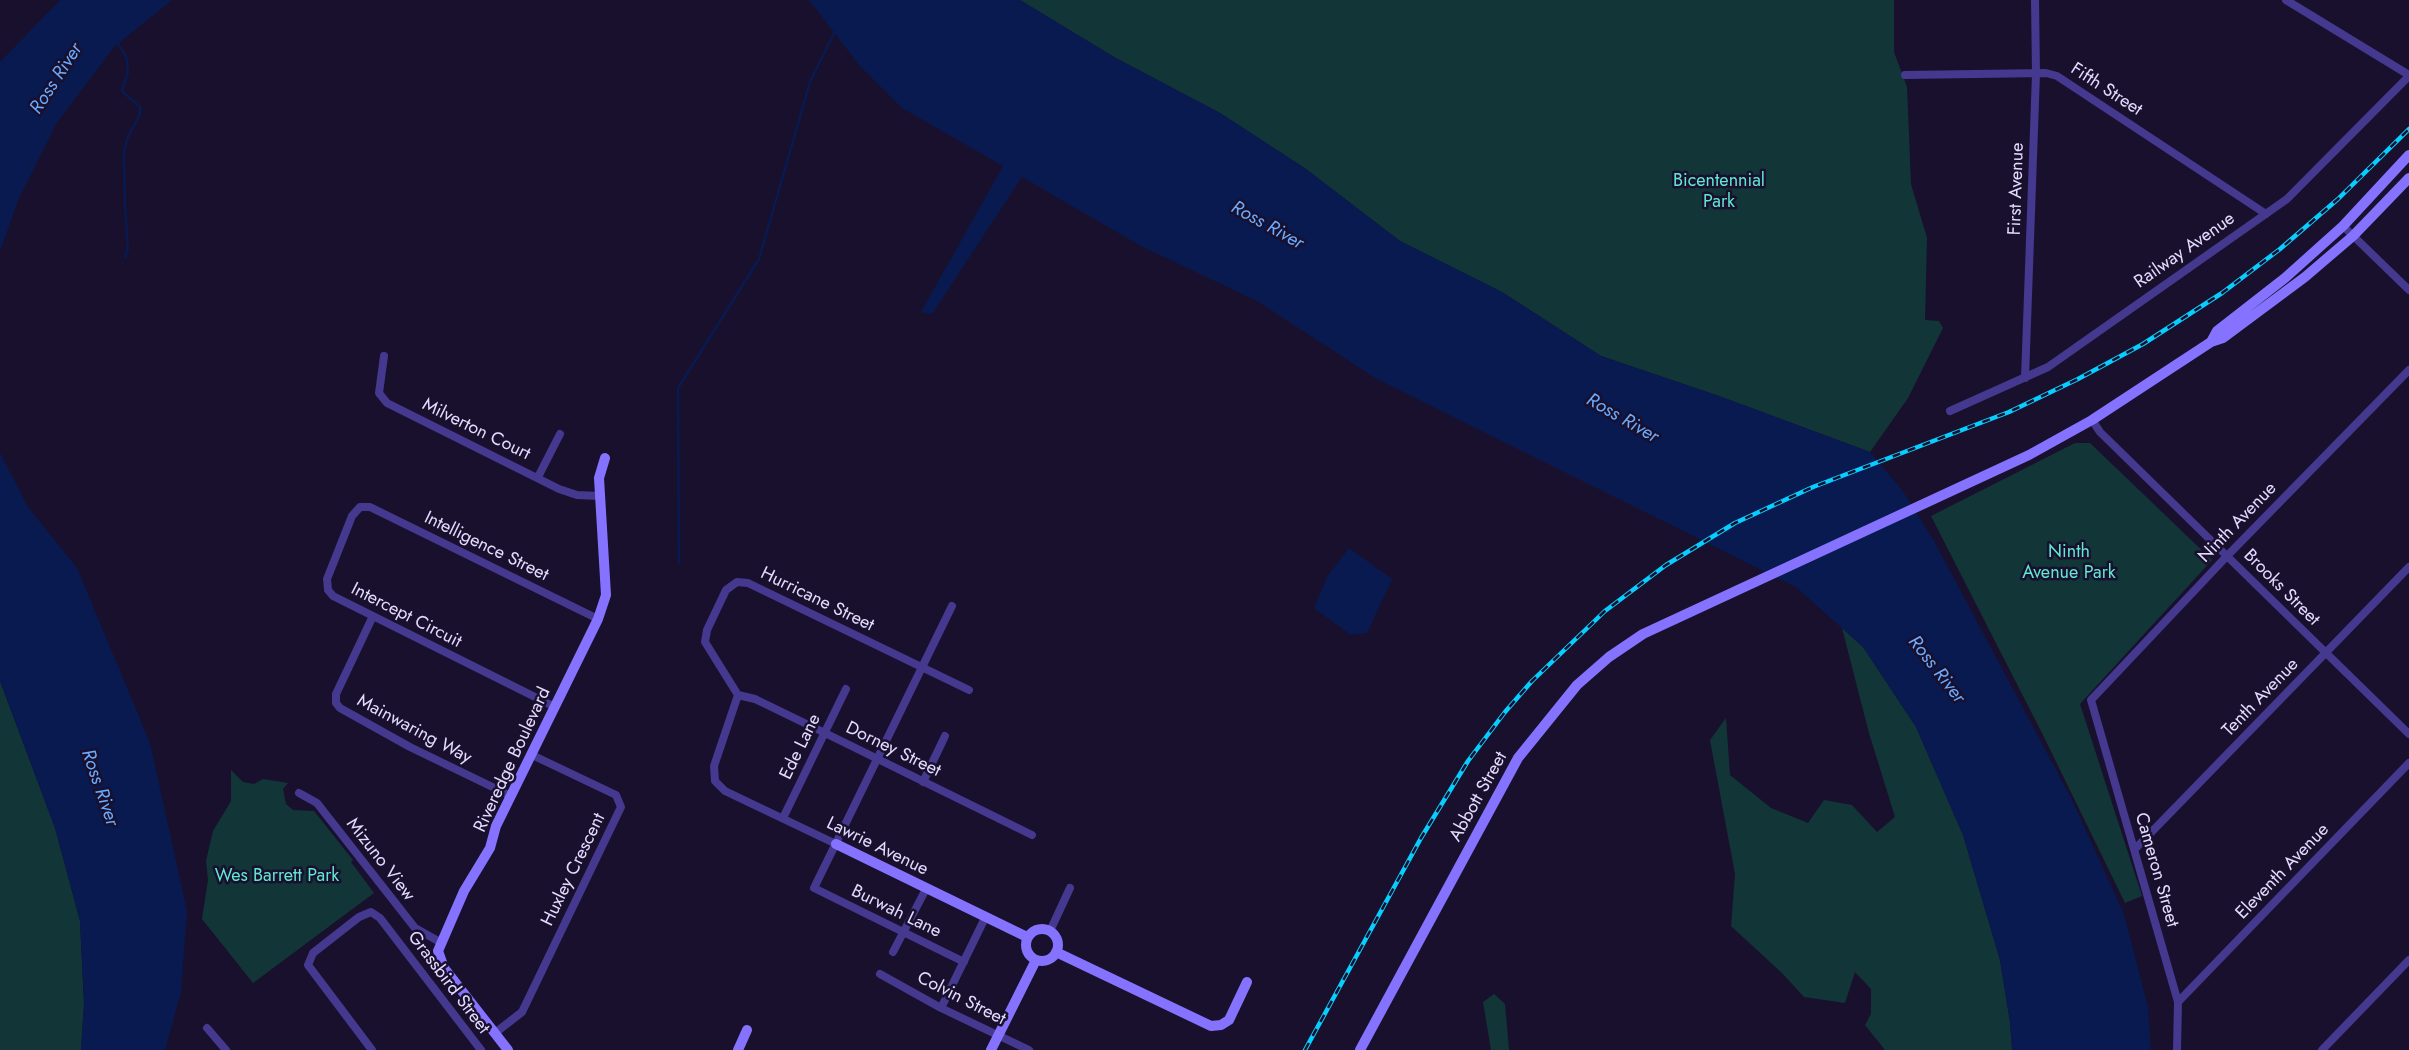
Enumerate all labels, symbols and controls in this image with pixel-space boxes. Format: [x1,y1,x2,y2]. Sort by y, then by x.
water label: Ross River [26,39,88,119]
street label: Fifth Street [2066,59,2146,121]
street label: First Avenue [2005,142,2029,236]
park label: Bicentennial Park [1673,171,1765,213]
water label: Ross River [1227,197,1307,255]
street label: Railway Avenue [2131,208,2239,294]
water label: Ross River [1582,389,1662,449]
street label: Milverton Court [418,395,534,465]
street label: Ninth Avenue [2194,478,2282,568]
street label: Intelligence Street [420,508,552,586]
park label: Ninth Avenue Park [2022,542,2116,584]
street label: Brooks Street [2238,545,2324,631]
street label: Hurricane Street [757,563,877,637]
street label: Intercept Circuit [347,579,465,653]
water label: Ross River [1902,632,1970,708]
street label: Tenth Avenue [2218,654,2304,742]
street label: Riveredge Boulevard [470,684,556,836]
street label: Mainwaring Way [353,691,475,769]
street label: Ede Lane [776,711,826,783]
street label: Dorney Street [842,718,944,782]
water label: Ross River [75,747,123,829]
street label: Abbott Street [1446,748,1512,846]
street label: Huxley Crescent [537,810,611,930]
street label: Cameron Street [2129,810,2183,930]
street label: Lawrie Avenue [823,813,931,881]
street label: Mizuno View [341,814,419,906]
street label: Eleventh Avenue [2232,820,2334,924]
park label: Wes Barrett Park [215,866,339,888]
street label: Burwah Lane [847,881,945,943]
street label: Grassbird Street [402,927,494,1039]
street label: Colvin Street [913,967,1009,1031]

